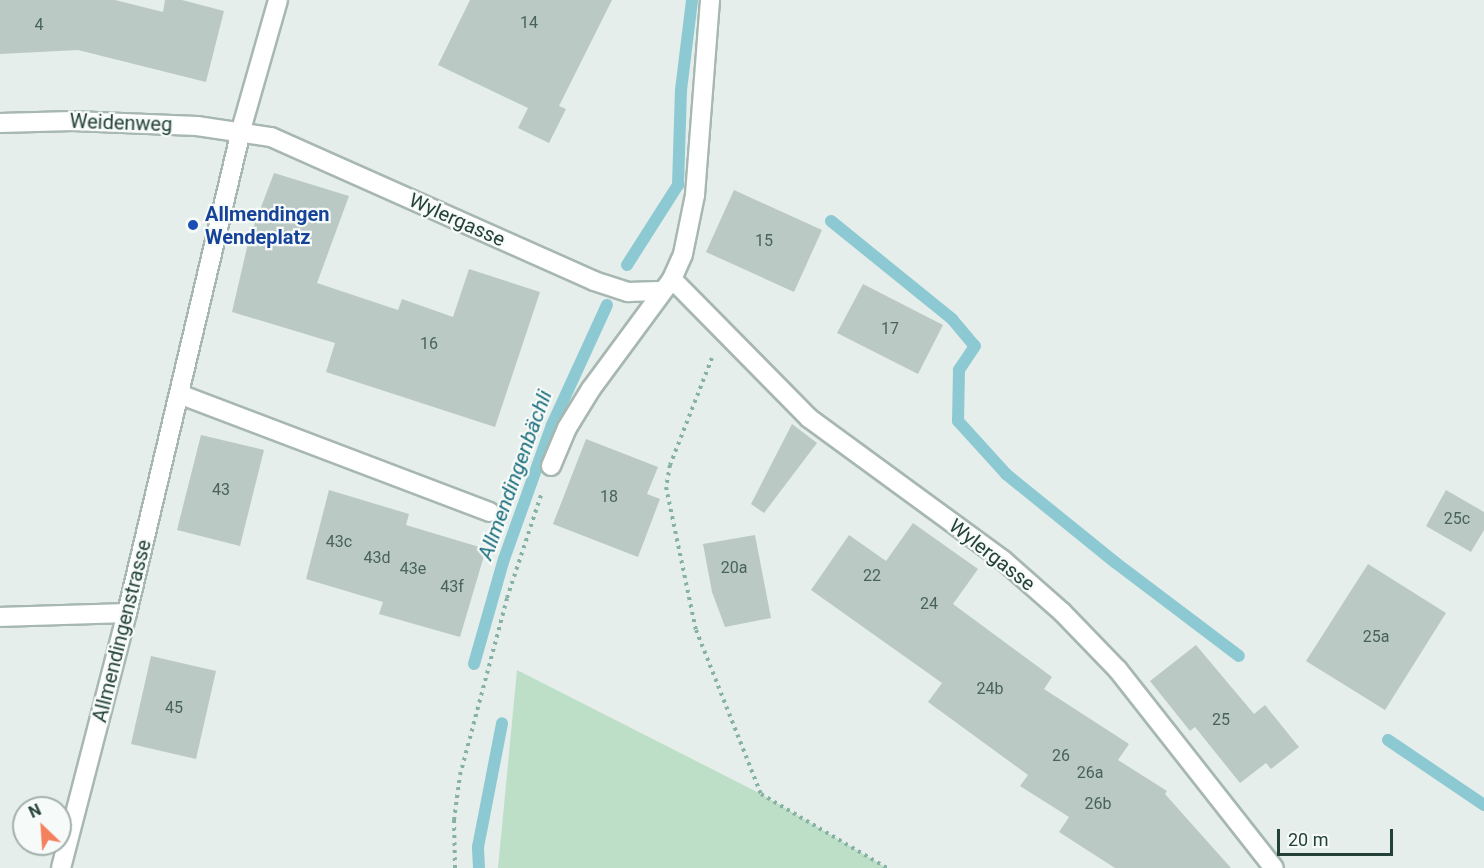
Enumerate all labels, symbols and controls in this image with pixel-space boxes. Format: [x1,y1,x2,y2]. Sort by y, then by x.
house number: 14 [520,13,538,33]
house number: 4 [35,15,43,35]
street label: Weidenweg [69,109,173,137]
street label: Wylergasse [405,188,509,252]
place label: Allmendingen Wendeplatz [205,202,330,249]
marker: Allmendingen Wendeplatz [186,218,200,232]
house number: 15 [755,231,773,251]
house number: 17 [881,319,899,339]
house number: 16 [420,334,438,354]
water label: Allmendingenbächli [473,387,557,563]
house number: 43 [212,480,230,500]
house number: 18 [600,487,618,507]
house number: 25c [1444,509,1470,529]
street label: Wylergasse [944,514,1040,596]
house number: 43c [326,532,352,552]
street label: Allmendingenstrasse [88,537,156,725]
house number: 43d [363,548,391,568]
house number: 20a [721,558,747,578]
house number: 43e [400,559,426,579]
house number: 22 [863,566,881,586]
house number: 43f [440,577,464,597]
house number: 24 [920,594,938,614]
house number: 25a [1363,627,1389,647]
house number: 24b [977,679,1003,699]
house number: 45 [165,698,183,718]
house number: 25 [1212,710,1230,730]
house number: 26 [1052,746,1070,766]
house number: 26a [1077,763,1103,783]
house number: 26b [1085,794,1111,814]
north arrow [12,796,72,856]
text: N [26,800,44,822]
scale bar [1280,817,1396,855]
text: 20 m [1288,829,1328,850]

